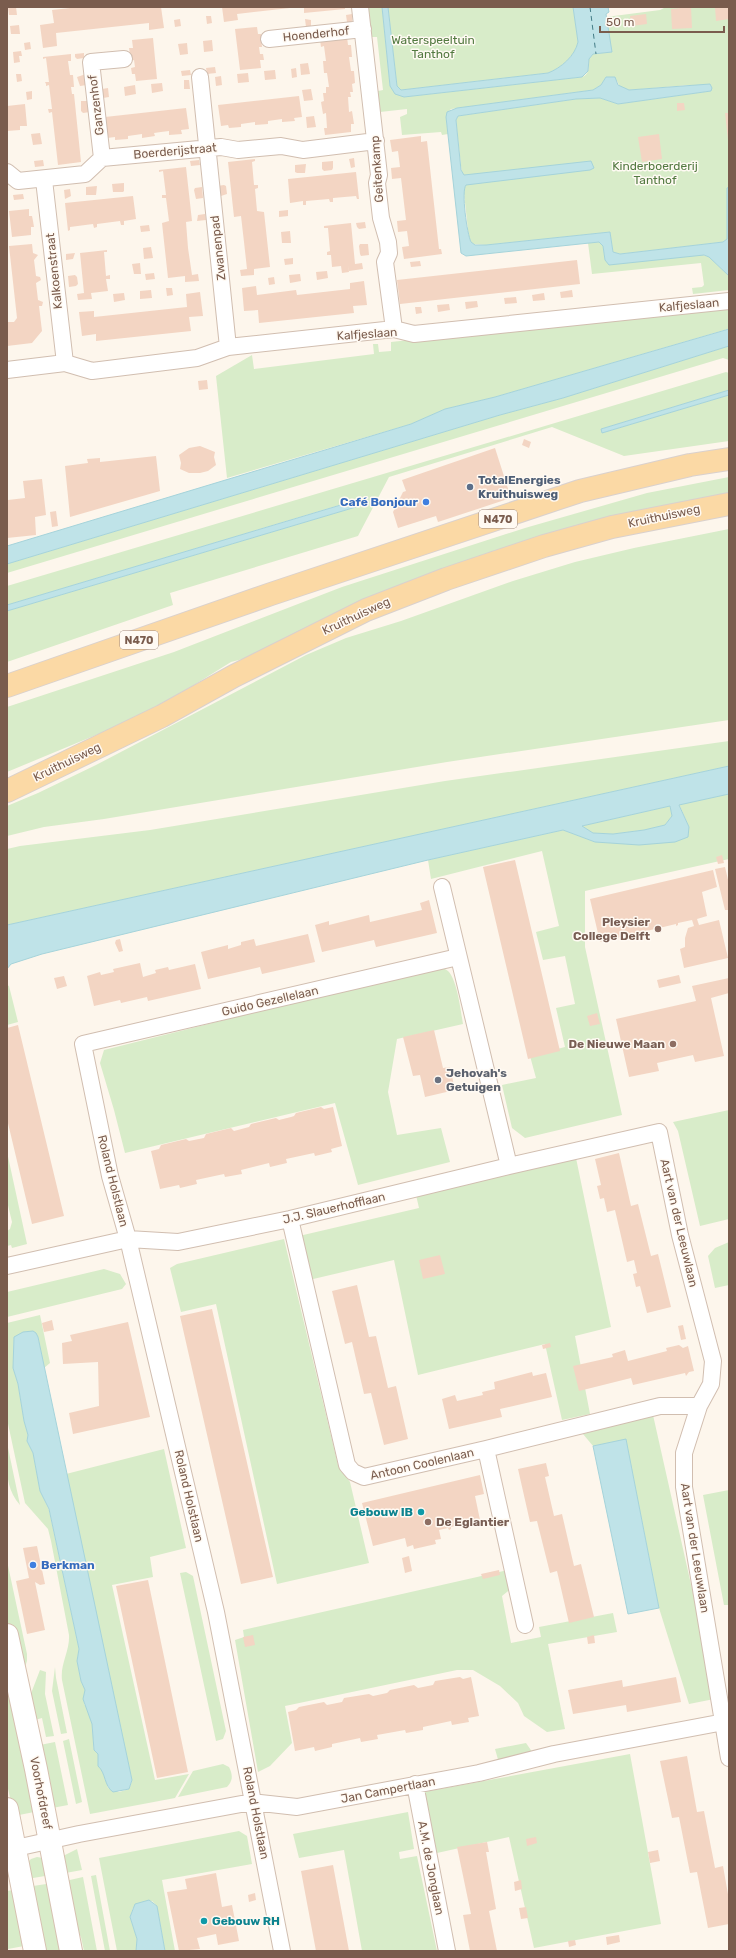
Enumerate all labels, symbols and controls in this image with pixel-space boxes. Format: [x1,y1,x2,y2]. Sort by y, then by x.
scale bar [600,8,724,34]
text: 50 m [606,15,634,29]
street label: Hoenderhof [282,24,350,44]
park label: Waterspeeltuin Tanthof [391,33,475,61]
street label: Ganzenhof [85,74,107,136]
street label: Geitenkamp [368,135,386,203]
street label: Boerderijstraat [133,140,218,162]
park label: Kinderboerderij Tanthof [612,159,698,187]
street label: Zwanenpad [208,215,228,281]
street label: Kalkoenstraat [43,232,65,310]
street label: Kalfjeslaan [658,295,720,315]
street label: Kalfjeslaan [336,325,398,343]
place label: TotalEnergies Kruithuisweg [478,473,561,501]
marker: TotalEnergies Kruithuisweg [465,482,475,492]
place label: Café Bonjour [340,495,419,509]
marker: Café Bonjour [421,497,431,507]
street label: Kruithuisweg [627,502,701,530]
road number: N470 [479,510,517,528]
street label: Kruithuisweg [320,594,392,638]
road number: N470 [120,631,158,649]
street label: Kruithuisweg [31,740,103,784]
place label: Pleysier College Delft [573,915,651,943]
marker: Pleysier College Delft [653,924,663,934]
street label: Guido Gezellelaan [220,983,320,1019]
place label: De Nieuwe Maan [568,1037,665,1051]
marker: De Nieuwe Maan [668,1039,678,1049]
place label: Jehovah's Getuigen [446,1066,507,1094]
marker: Jehovah's Getuigen [433,1075,443,1085]
street label: Roland Holstlaan [95,1134,131,1228]
street label: Aart van der Leeuwlaan [657,1157,701,1289]
street label: J.J. Slauerhofflaan [281,1189,387,1227]
street label: Antoon Coolenlaan [369,1445,475,1483]
street label: Roland Holstlaan [172,1449,206,1543]
street label: Aart van der Leeuwlaan [678,1482,712,1614]
place label: Gebouw IB [350,1505,413,1519]
marker: Gebouw IB [416,1507,426,1517]
place label: De Eglantier [436,1515,510,1529]
marker: De Eglantier [423,1517,433,1527]
place label: Berkman [41,1558,95,1572]
marker: Berkman [28,1560,38,1570]
street label: Voorhofdreef [27,1755,55,1831]
street label: Roland Holstlaan [240,1765,272,1861]
street label: Jan Campertlaan [339,1774,437,1806]
street label: A.M. de Jonglaan [415,1820,447,1916]
place label: Gebouw RH [212,1914,280,1928]
marker: Gebouw RH [199,1916,209,1926]

